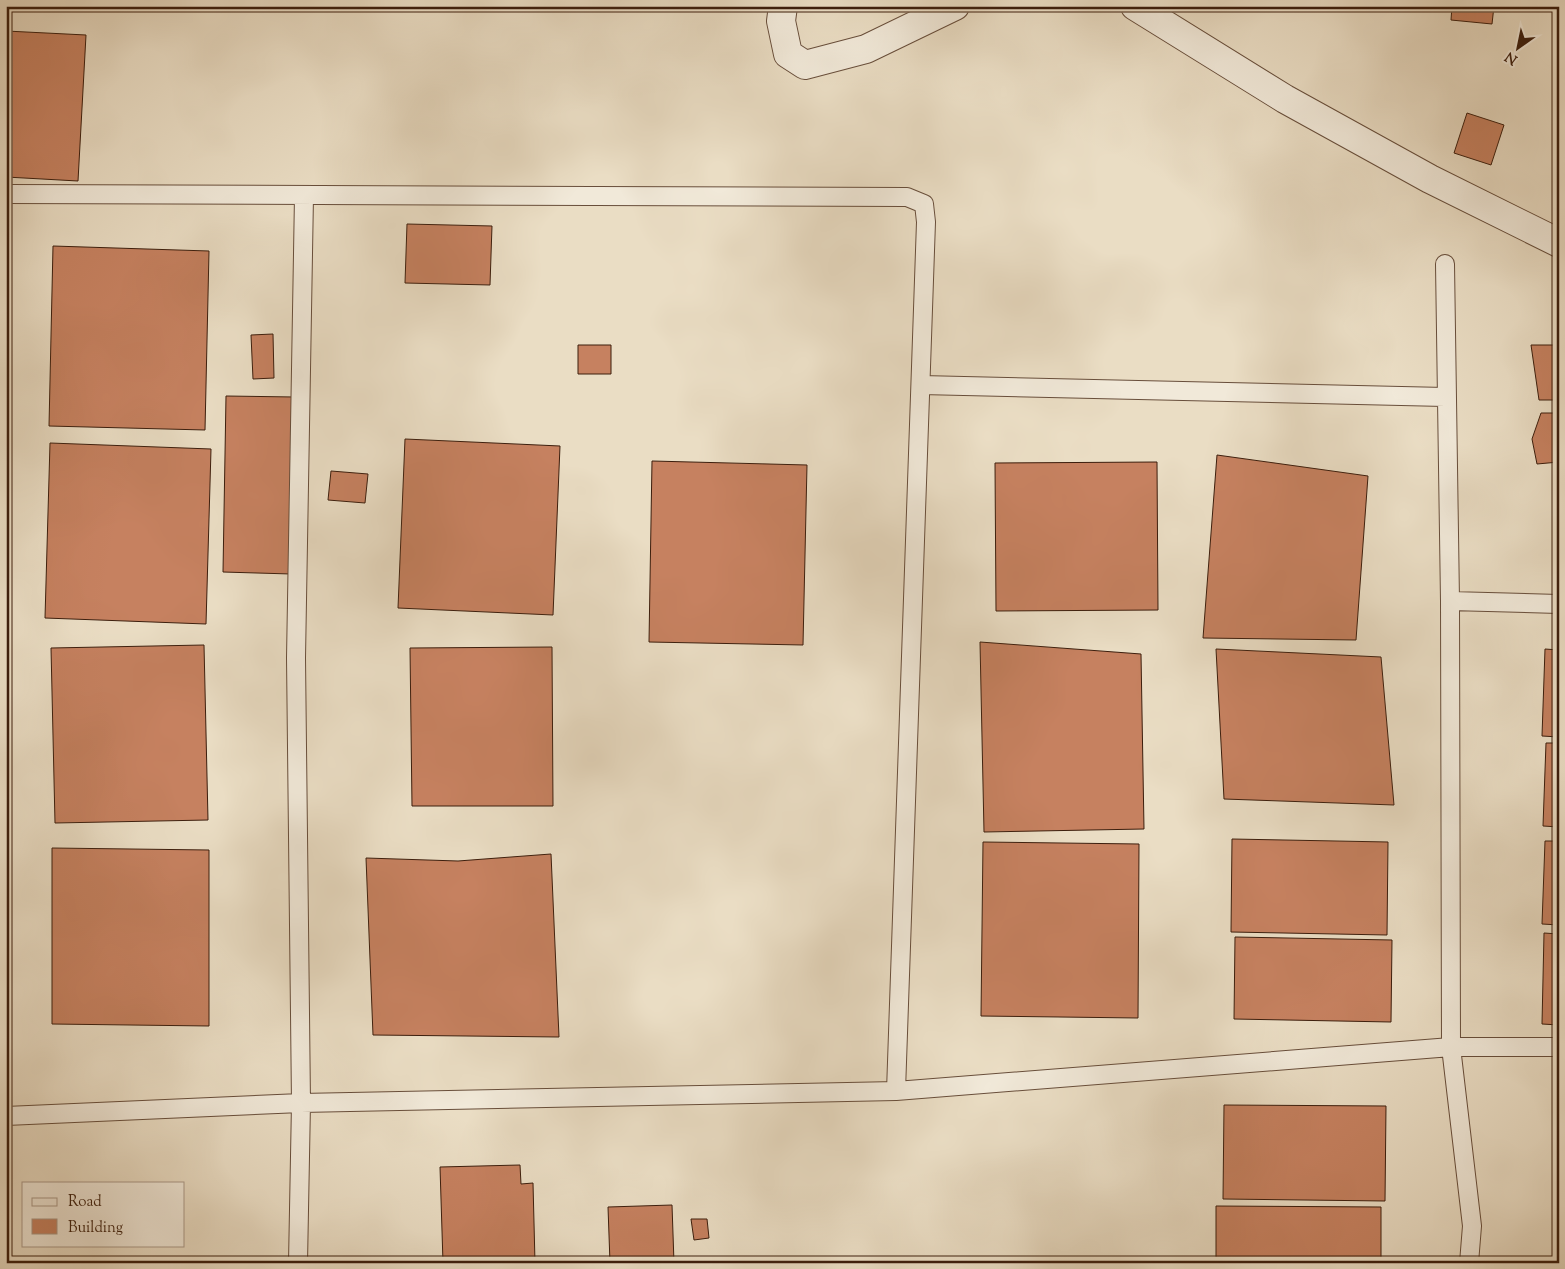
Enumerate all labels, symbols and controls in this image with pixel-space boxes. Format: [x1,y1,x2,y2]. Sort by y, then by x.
north arrow [1492,22,1542,72]
text: N [1502,46,1522,69]
legend [22,1182,185,1246]
text: Road [68,1192,102,1213]
text: Building [68,1218,123,1239]

